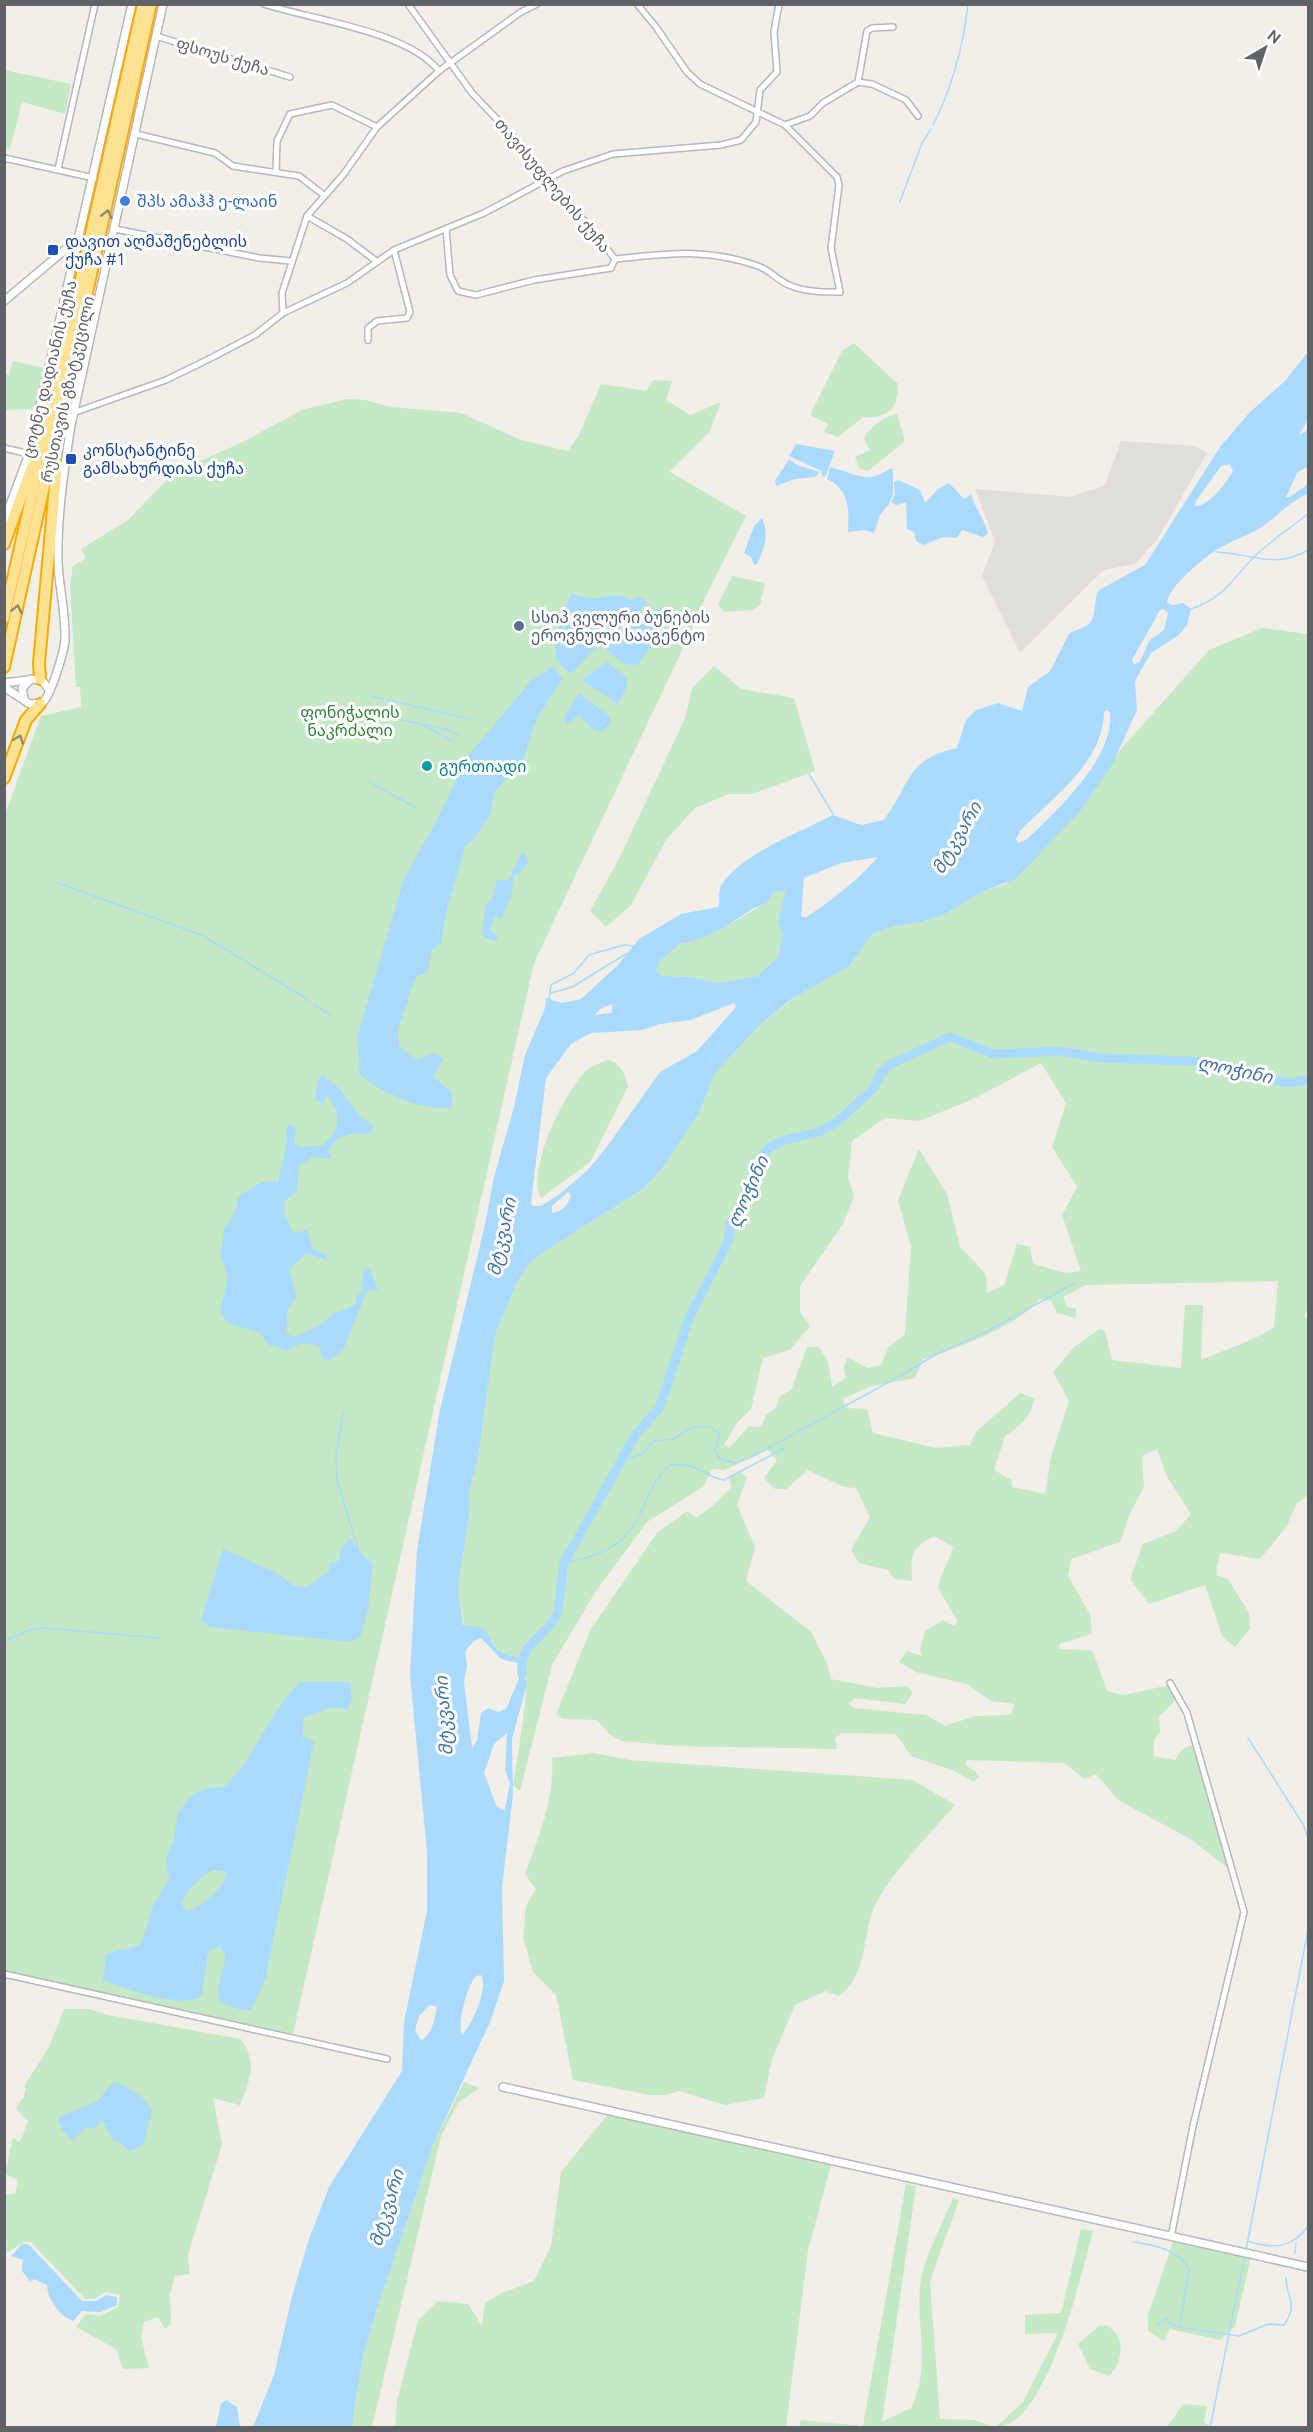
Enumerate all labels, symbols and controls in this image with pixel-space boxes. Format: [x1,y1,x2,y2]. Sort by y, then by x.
north arrow [1235,18,1295,78]
text: N [1264,26,1285,47]
street label: ფსოუს ქუჩა [174,33,272,80]
street label: თავისუფლების ქუჩა [490,114,615,257]
place label: შპს ამაჰჰ ე-ლაინ [137,192,277,212]
marker: შპს ამაჰჰ ე-ლაინ [118,194,132,208]
one-way arrow [100,209,113,219]
place label: დავით აღმაშენებლის ქუჩა #1 [65,232,247,269]
marker: დავით აღმაშენებლის ქუჩა #1 [46,243,60,257]
street label: ცოტნე დადიანის ქუჩა [18,278,82,460]
street label: რუსთავის გზატკეცილი [37,294,99,484]
place label: კონსტანტინე გამსახურდიას ქუჩა [83,441,244,479]
marker: კონსტანტინე გამსახურდიას ქუჩა [64,452,78,466]
one-way arrow [10,604,23,614]
place label: სსიპ ველური ბუნების ეროვნული სააგენტო [531,608,710,646]
marker: სსიპ ველური ბუნების ეროვნული სააგენტო [512,619,526,633]
park label: ფონიჭალის ნაკრძალი [300,703,400,741]
one-way arrow [12,735,24,746]
place label: გურთიადი [439,757,526,777]
marker: გურთიადი [420,759,434,773]
water label: მტკვარი [928,798,987,878]
water label: ლოჭინი [1196,1051,1275,1089]
water label: ლოჭინი [723,1152,774,1231]
water label: მტკვარი [483,1195,521,1278]
water label: მტკვარი [430,1675,458,1756]
water label: მტკვარი [365,2166,409,2249]

